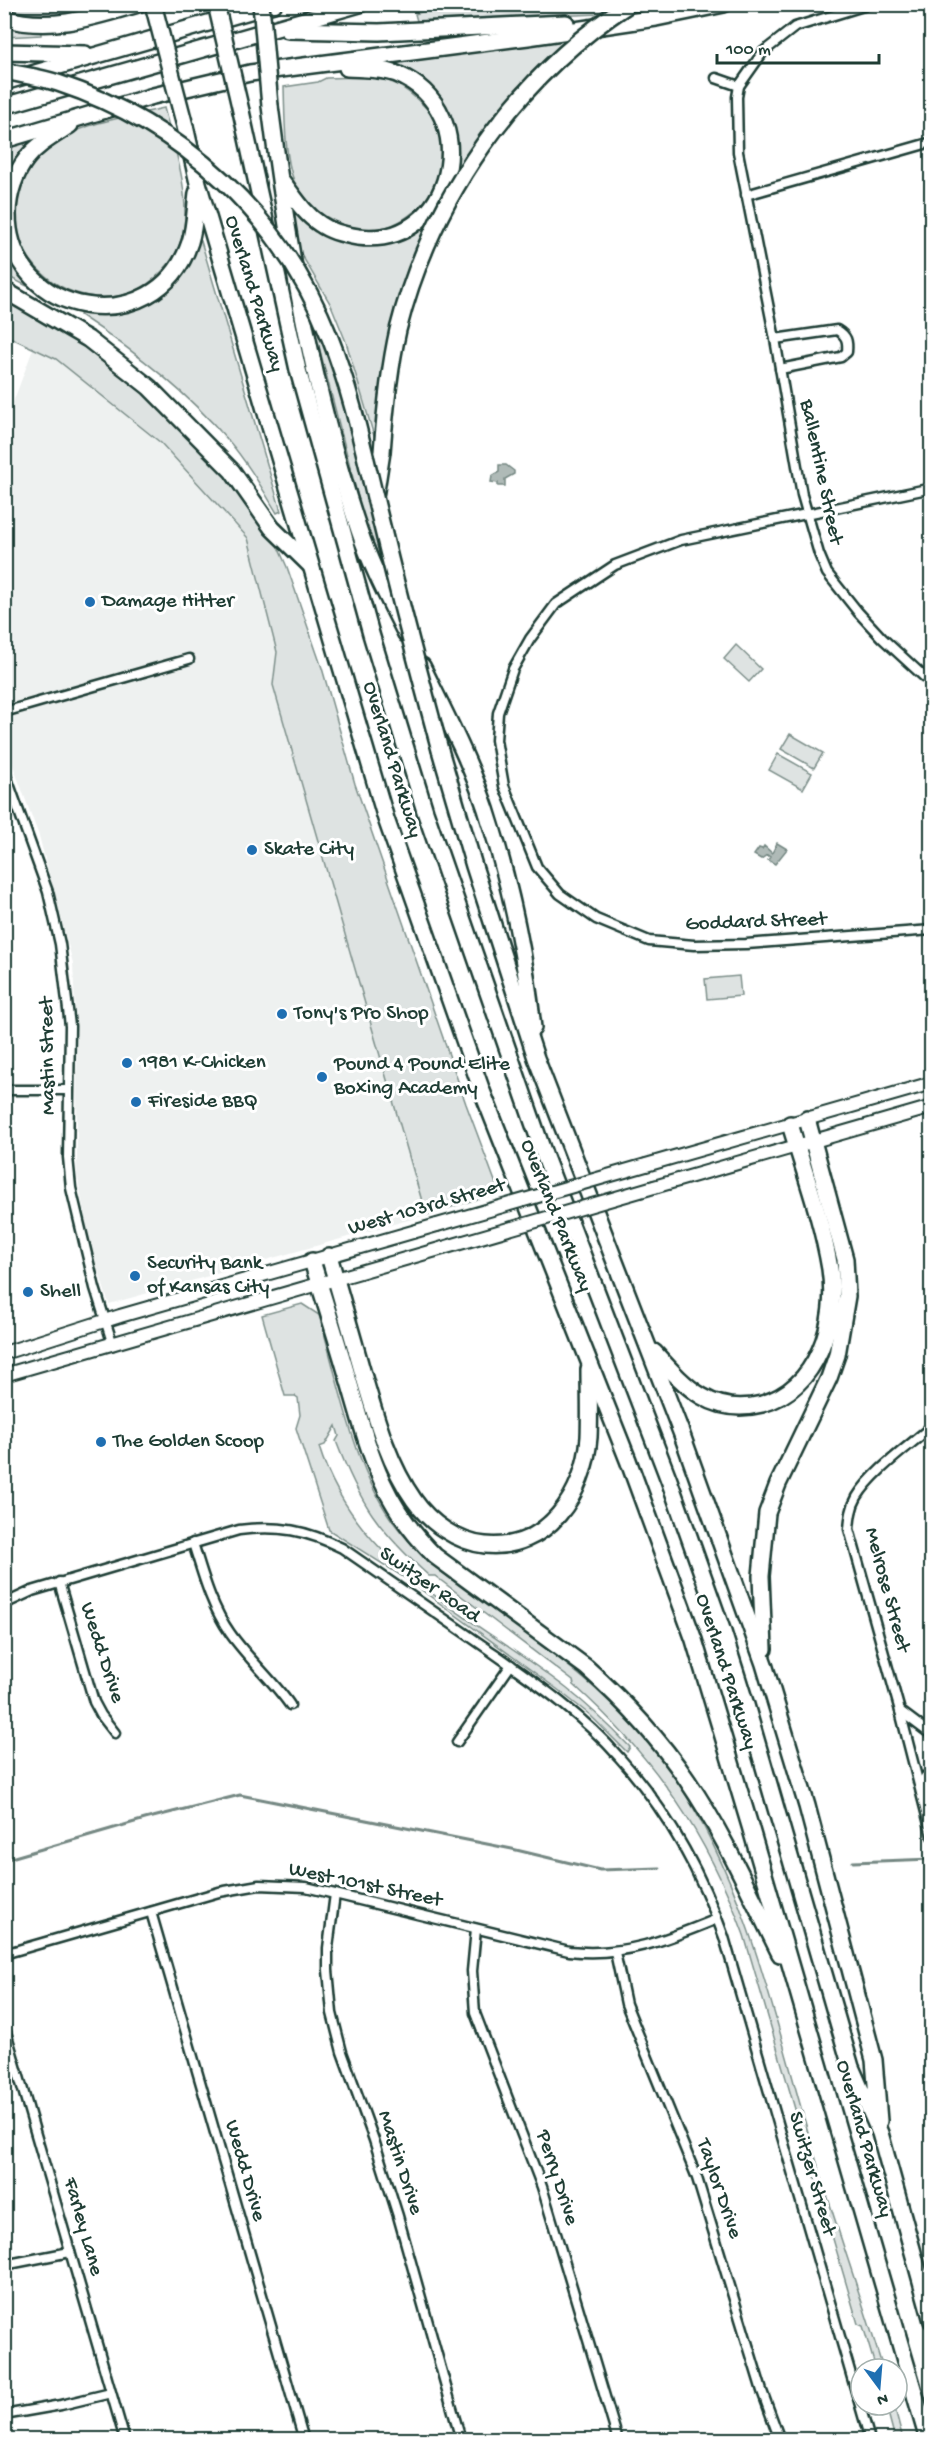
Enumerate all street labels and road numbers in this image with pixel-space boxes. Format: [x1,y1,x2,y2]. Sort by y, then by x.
street label: Overland Parkway [217,213,289,375]
street label: Ballentine Street [792,396,848,549]
street label: Overland Parkway [355,679,427,841]
street label: Goddard Street [685,908,829,938]
street label: Mastin Street [35,994,63,1115]
street label: Overland Parkway [513,1136,597,1296]
street label: West 103rd Street [346,1173,511,1242]
street label: Melrose Street [857,1525,915,1657]
street label: Switzer Road [374,1542,486,1631]
street label: Overland Parkway [688,1591,762,1753]
street label: Wedd Drive [73,1600,129,1707]
street label: West 101st Street [286,1858,446,1915]
street label: Overland Parkway [829,2058,897,2220]
street label: Mastin Drive [370,2108,428,2219]
street label: Switzer Street [781,2109,841,2241]
street label: Wedd Drive [218,2118,271,2226]
street label: Perry Drive [529,2126,583,2230]
street label: Taylor Drive [689,2135,747,2243]
street label: Farley Lane [56,2174,108,2280]

